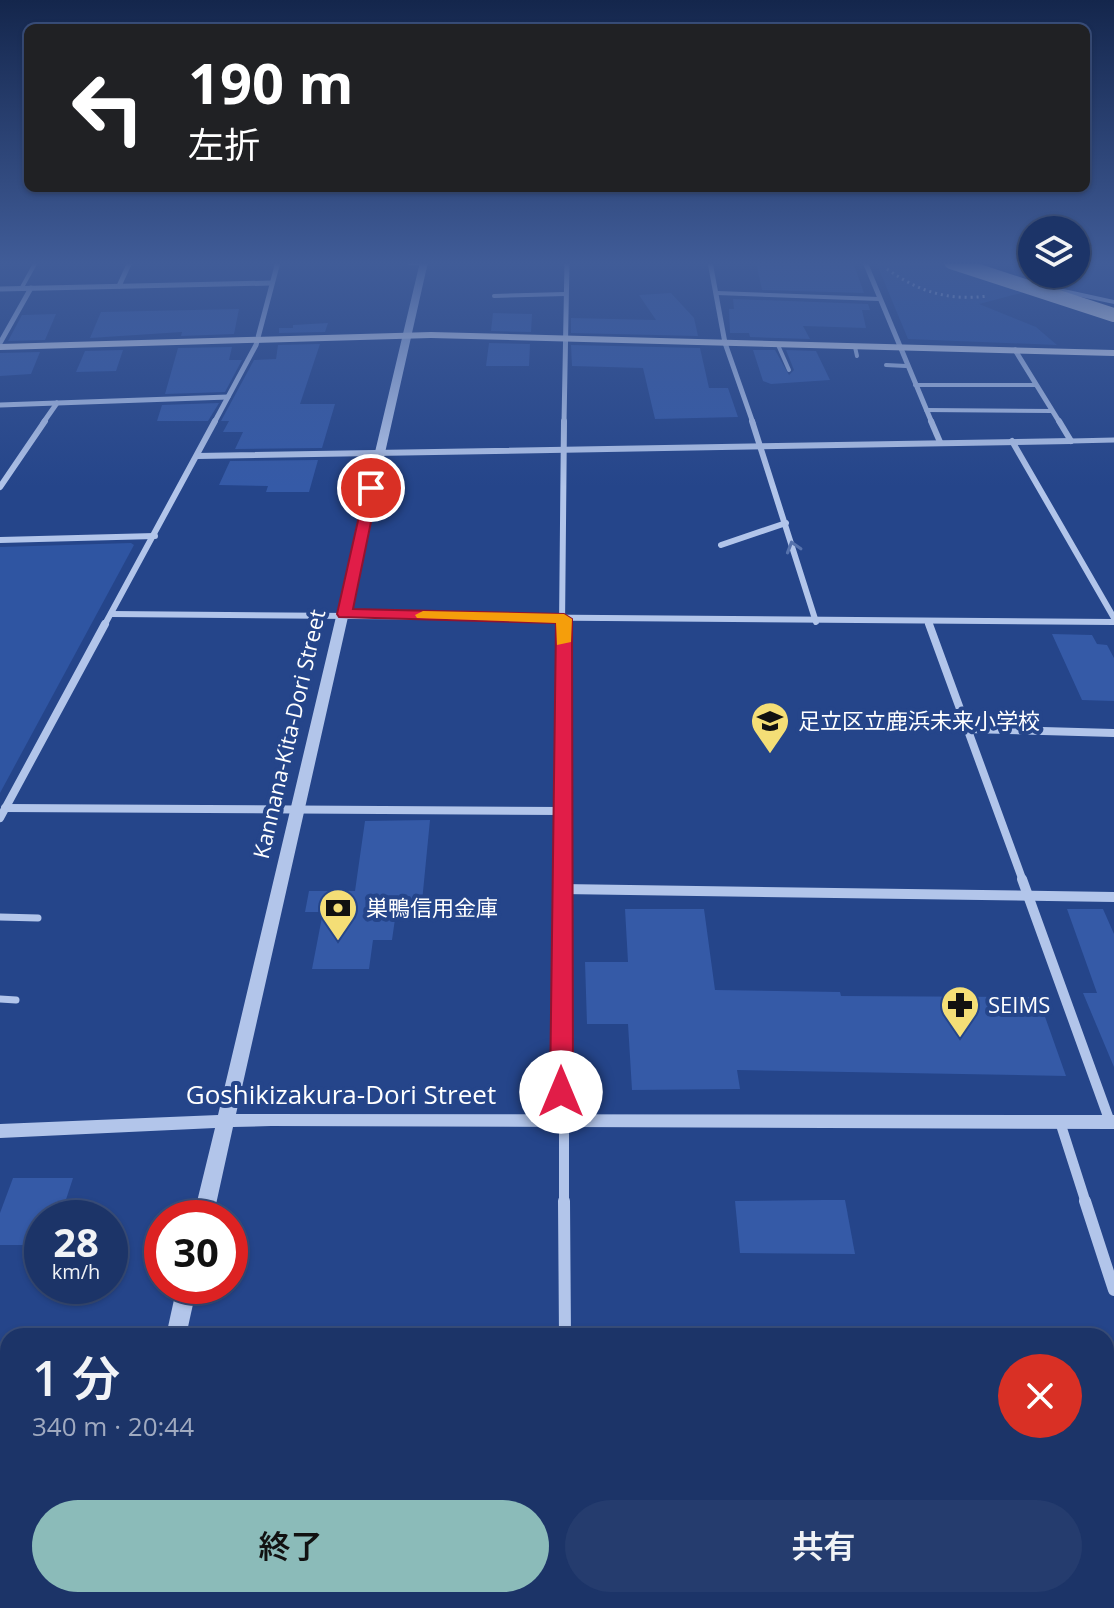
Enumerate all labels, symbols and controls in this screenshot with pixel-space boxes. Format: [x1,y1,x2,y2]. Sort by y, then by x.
text: 190 m [188,44,354,120]
icon: left [56,56,160,160]
text: 左折 [188,120,260,169]
map controls [1018,216,1090,288]
button: layers [1018,216,1090,288]
pin [337,454,405,522]
icon: arrive [349,466,393,510]
one-way arrow [786,541,802,555]
street label: Kannana-Kita-Dori Street [245,606,331,861]
school or university icon: 足立区立鹿浜未来小学校 [749,700,791,755]
place label: 足立区立鹿浜未来小学校 [798,705,1040,735]
bank icon: 巣鴨信用金庫 [317,887,359,942]
place label: 巣鴨信用金庫 [366,892,498,922]
pharmacy icon: SEIMS [939,984,981,1039]
place label: SEIMS [988,989,1050,1019]
position arrow [519,1050,603,1134]
street label: Goshikizakura-Dori Street [186,1076,496,1112]
speed limit sign: 30 [144,1200,248,1304]
text: 28 [53,1214,99,1269]
text: km/h [52,1258,100,1285]
text: 1 分 [32,1345,120,1410]
button: close [998,1354,1082,1438]
text: 340 m · 20:44 [32,1408,194,1444]
button: 終了 [32,1500,549,1592]
button: 共有 [565,1500,1082,1592]

